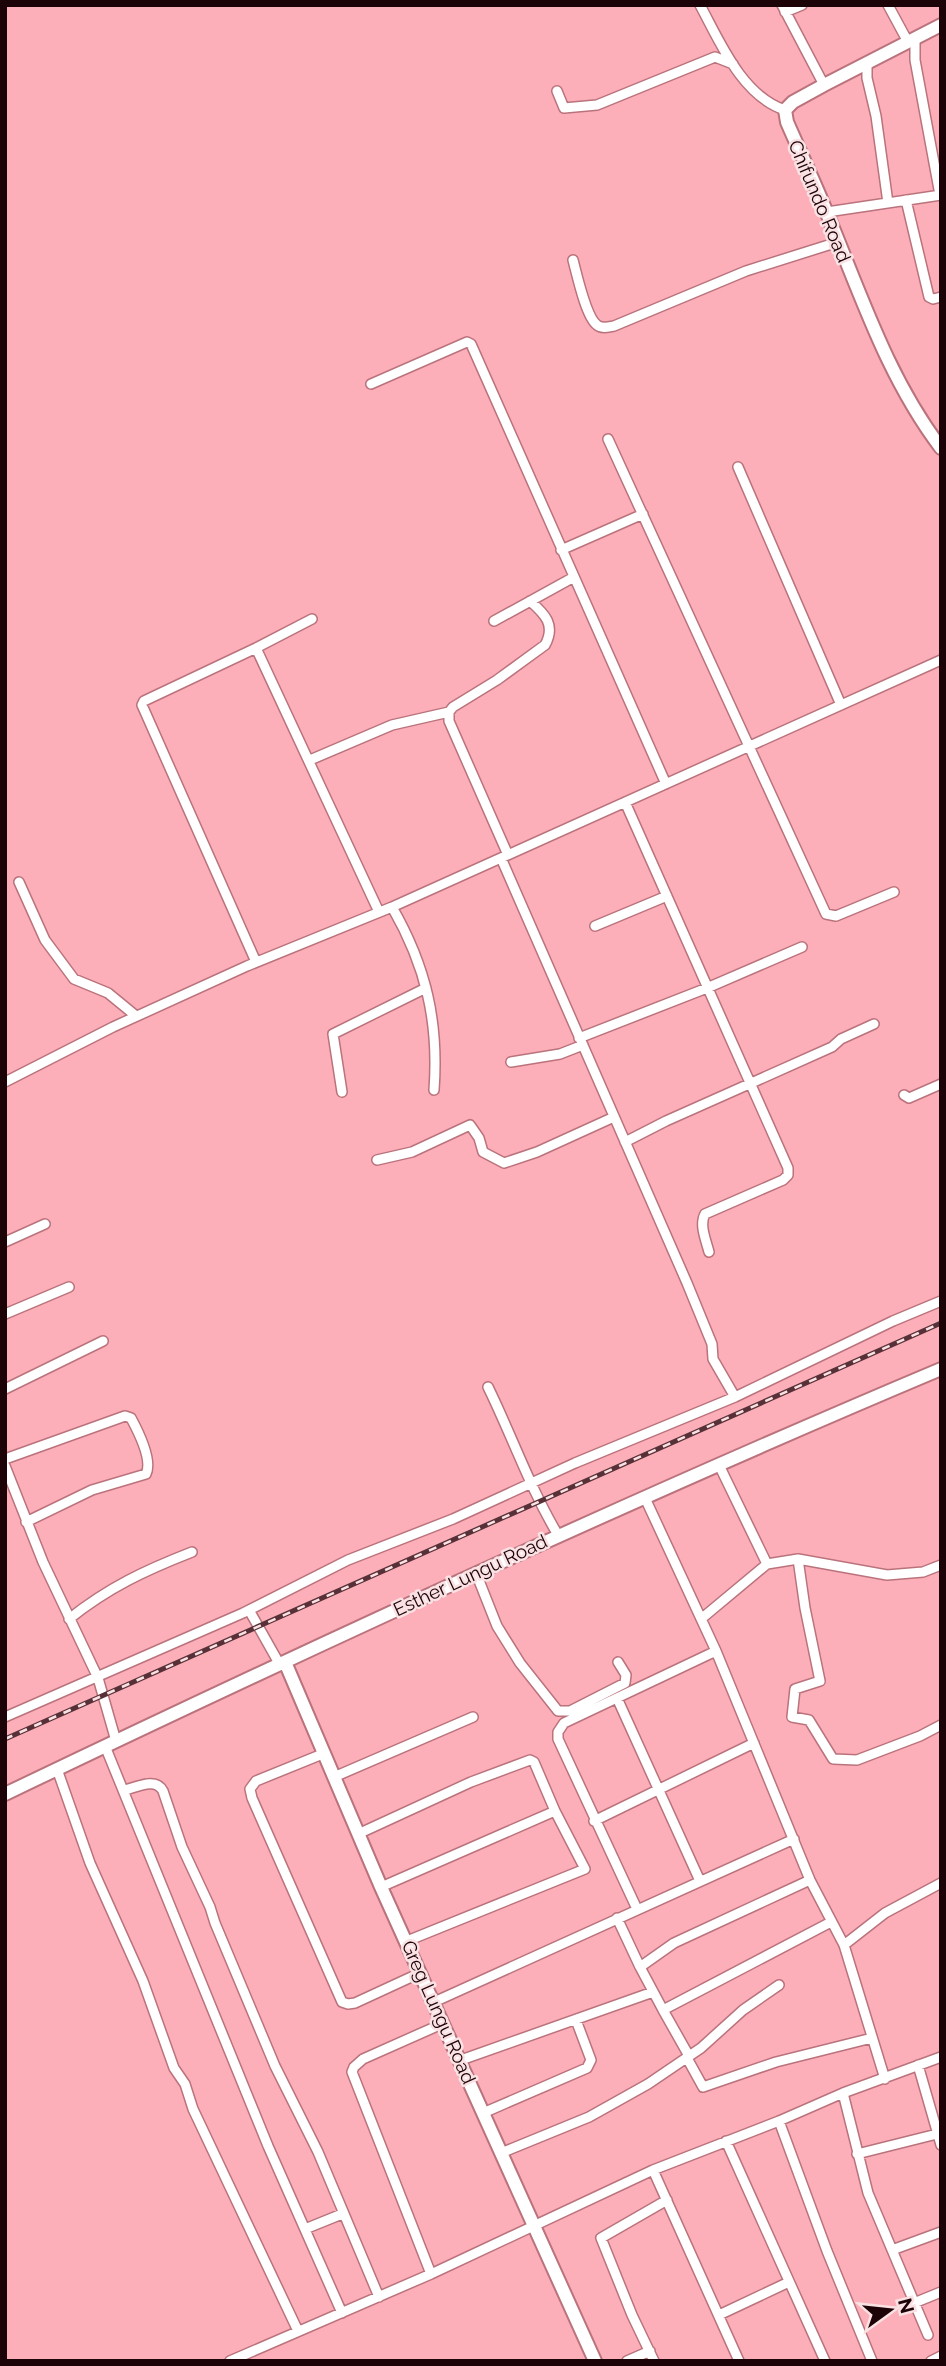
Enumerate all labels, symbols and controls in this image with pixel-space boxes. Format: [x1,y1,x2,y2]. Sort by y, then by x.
street label: Chifundo Road [784,137,856,265]
street label: Esther Lungu Road [390,1530,550,1620]
street label: Greg Lungu Road [398,1937,480,2087]
north arrow [855,2275,925,2345]
text: N [894,2296,919,2315]

